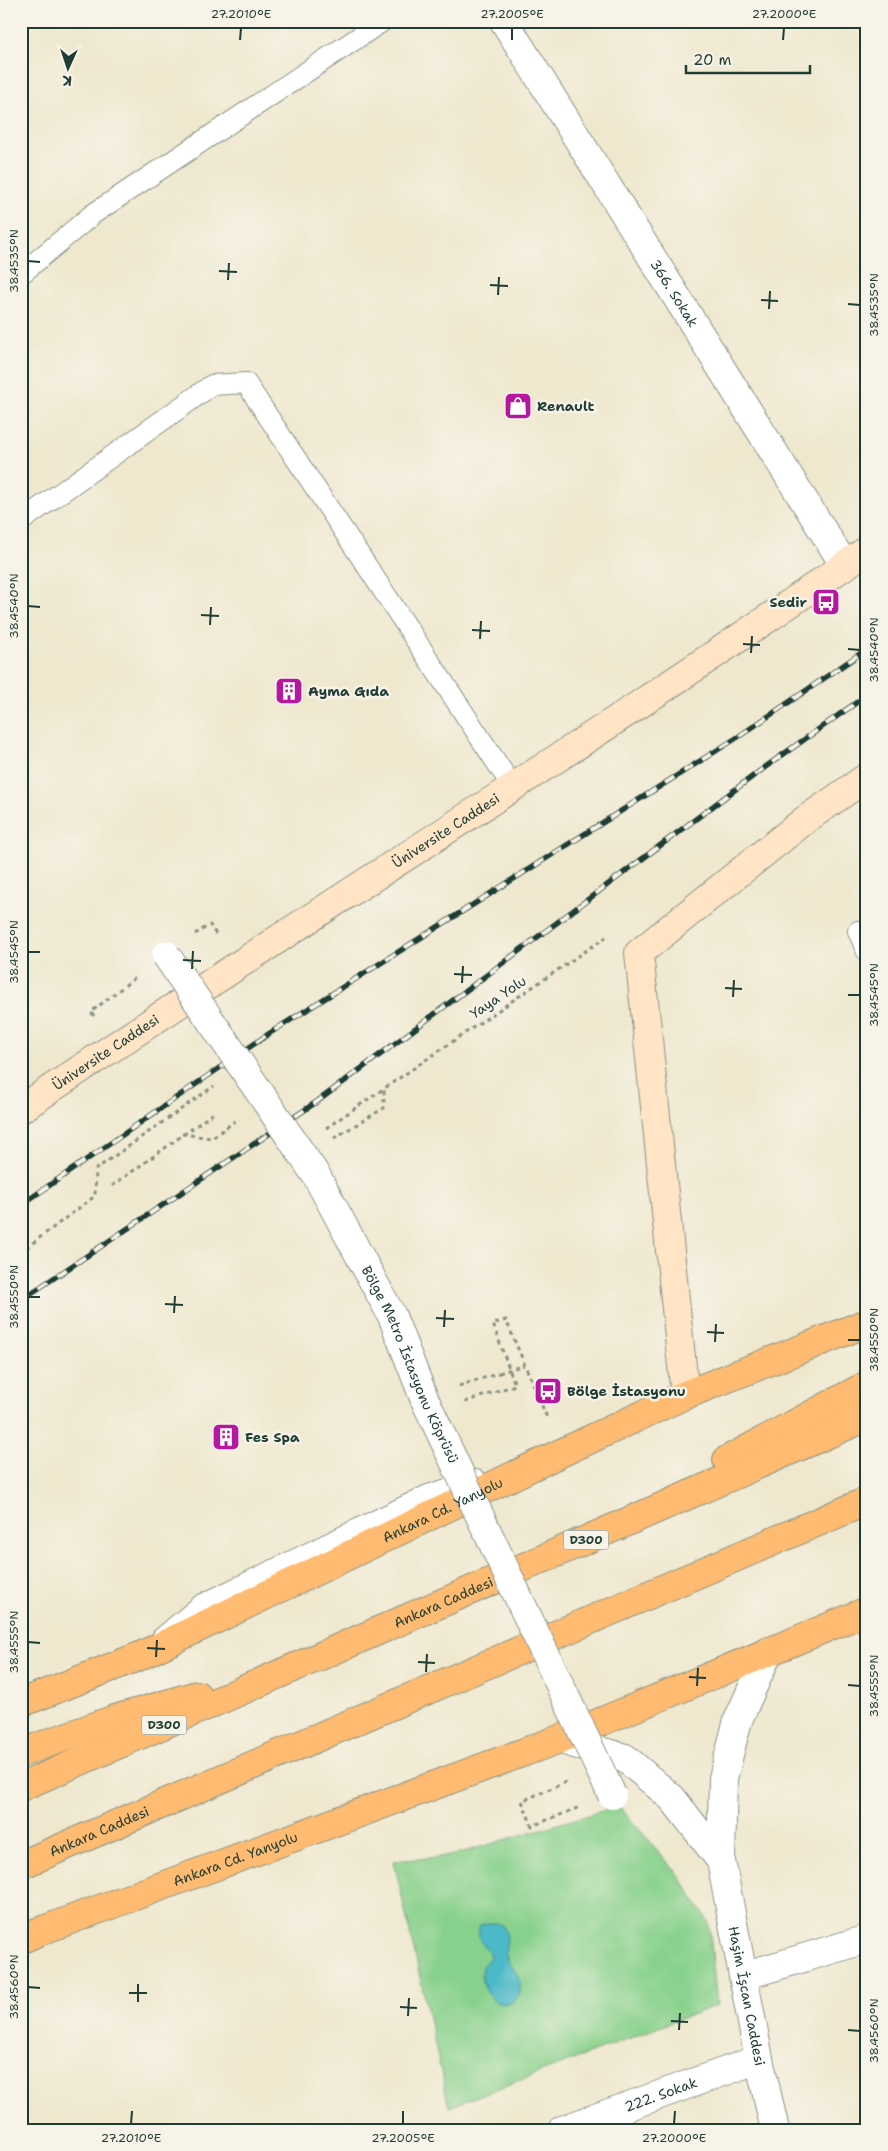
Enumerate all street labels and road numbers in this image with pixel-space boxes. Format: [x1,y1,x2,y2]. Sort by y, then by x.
street label: 366. Sokak [646,256,702,330]
street label: Üniversite Caddesi [389,789,503,872]
street label: Yaya Yolu [466,972,530,1022]
street label: Üniversite Caddesi [49,1010,162,1094]
street label: Bölge Metro İstasyonu Köprüsü [358,1263,462,1466]
street label: Ankara Cd. Yanyolu [379,1473,506,1547]
road number: D300 [564,1530,608,1550]
street label: Ankara Caddesi [391,1573,496,1632]
road number: D300 [142,1716,186,1734]
street label: Ankara Caddesi [46,1802,152,1861]
street label: Ankara Cd. Yanyolu [171,1828,300,1890]
street label: Haşim İşcan Caddesi [725,1925,769,2068]
street label: 222. Sokak [622,2073,700,2116]

